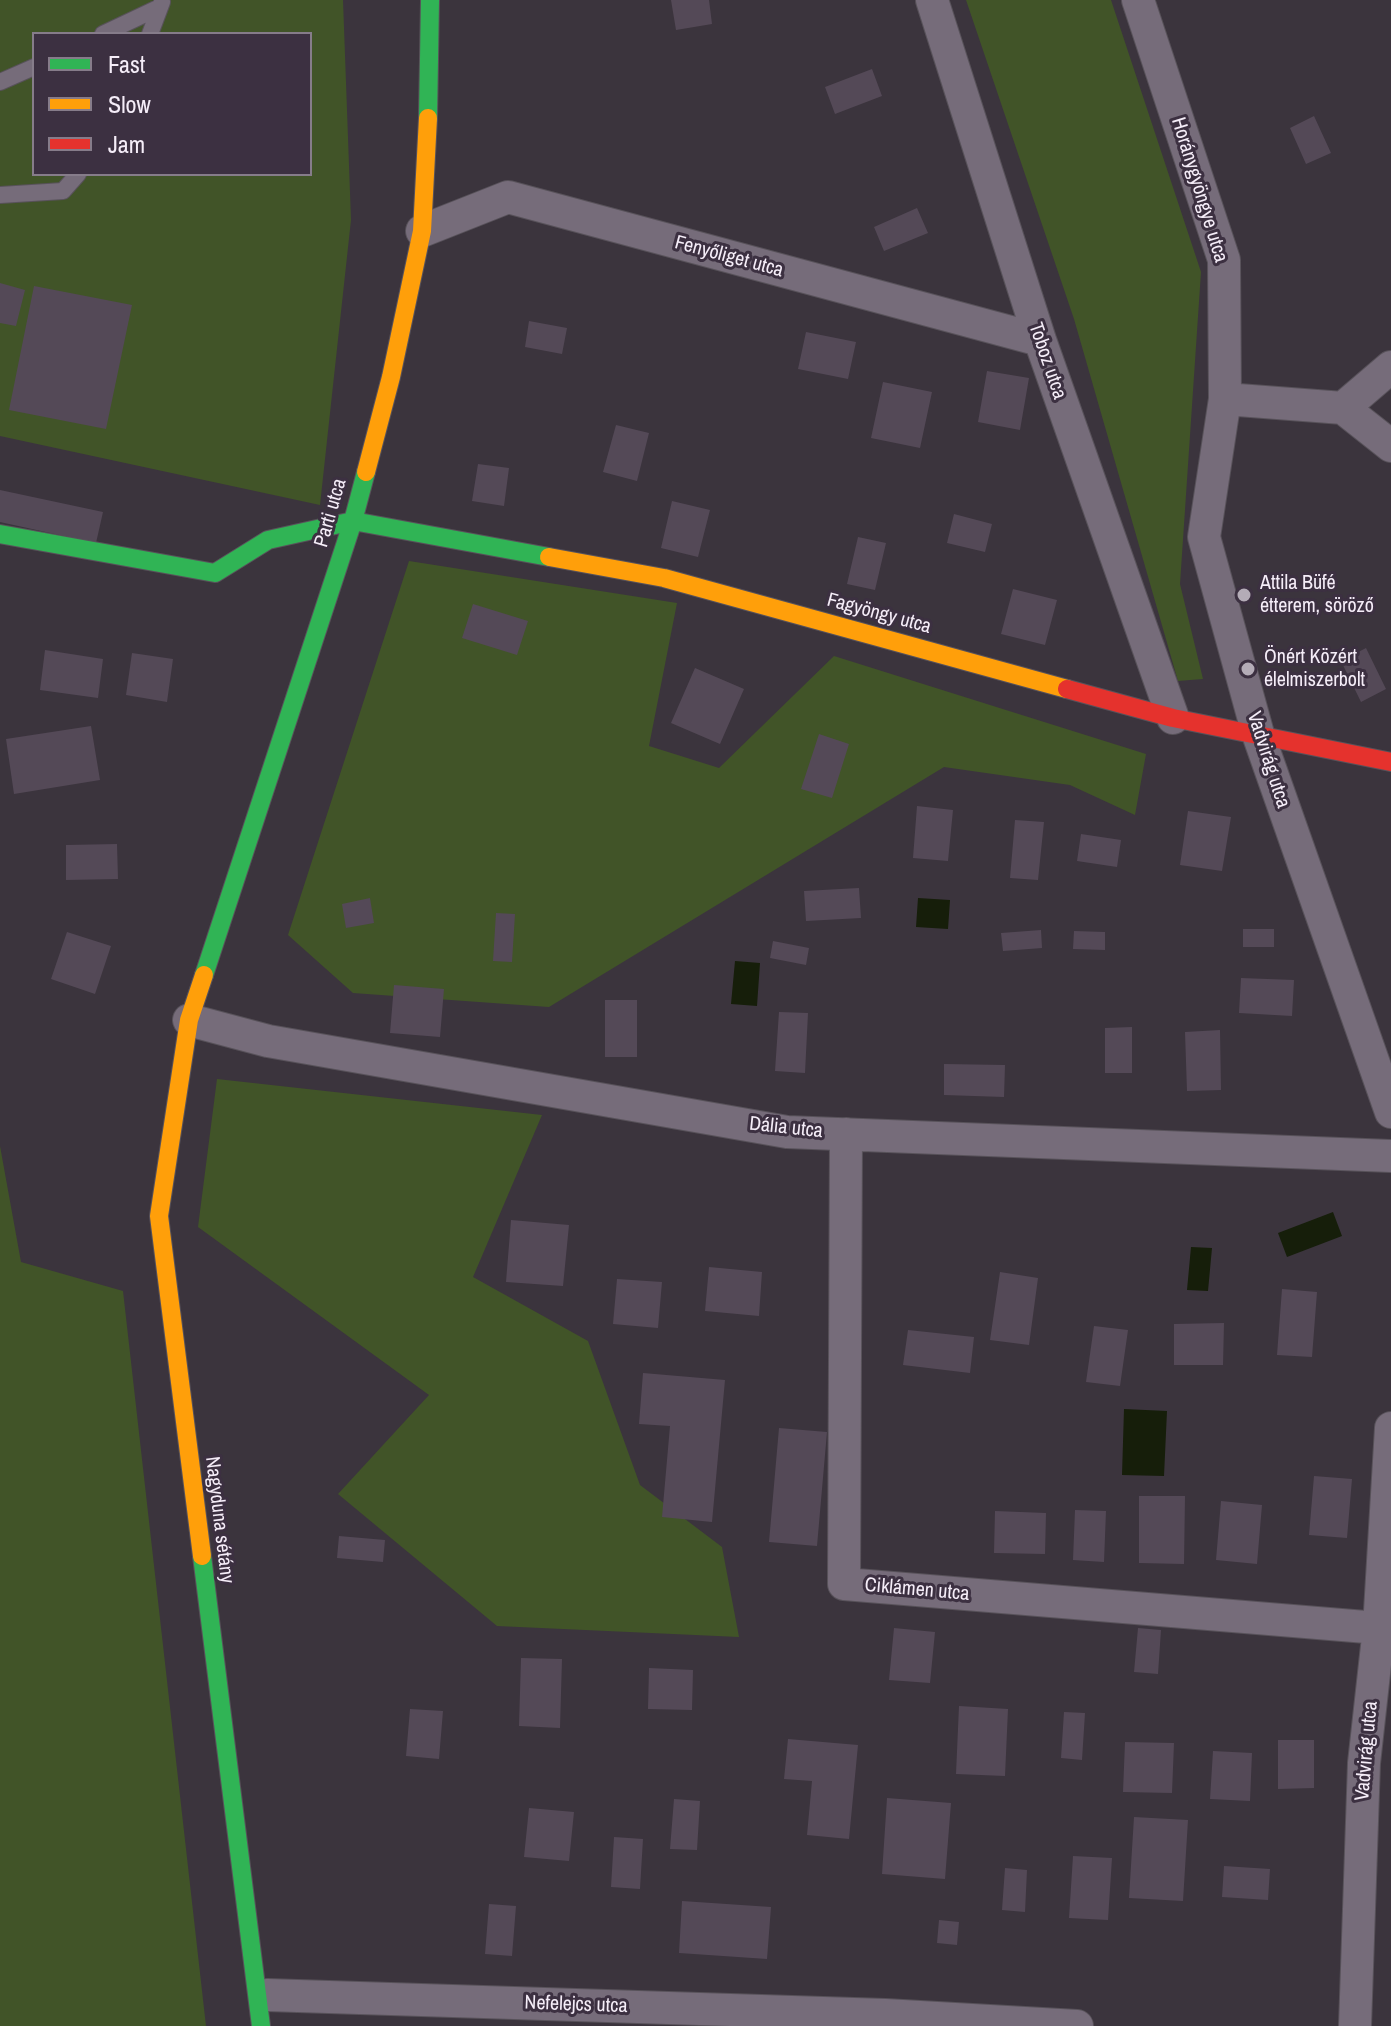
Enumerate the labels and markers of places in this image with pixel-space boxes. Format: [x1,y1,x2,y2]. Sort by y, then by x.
place label: Attila Büfé étterem, söröző [1260,572,1374,619]
marker: Attila Büfé étterem, söröző [1235,586,1253,604]
place label: Önért Közért élelmiszerbolt [1264,646,1365,693]
marker: Önért Közért élelmiszerbolt [1239,660,1257,678]

